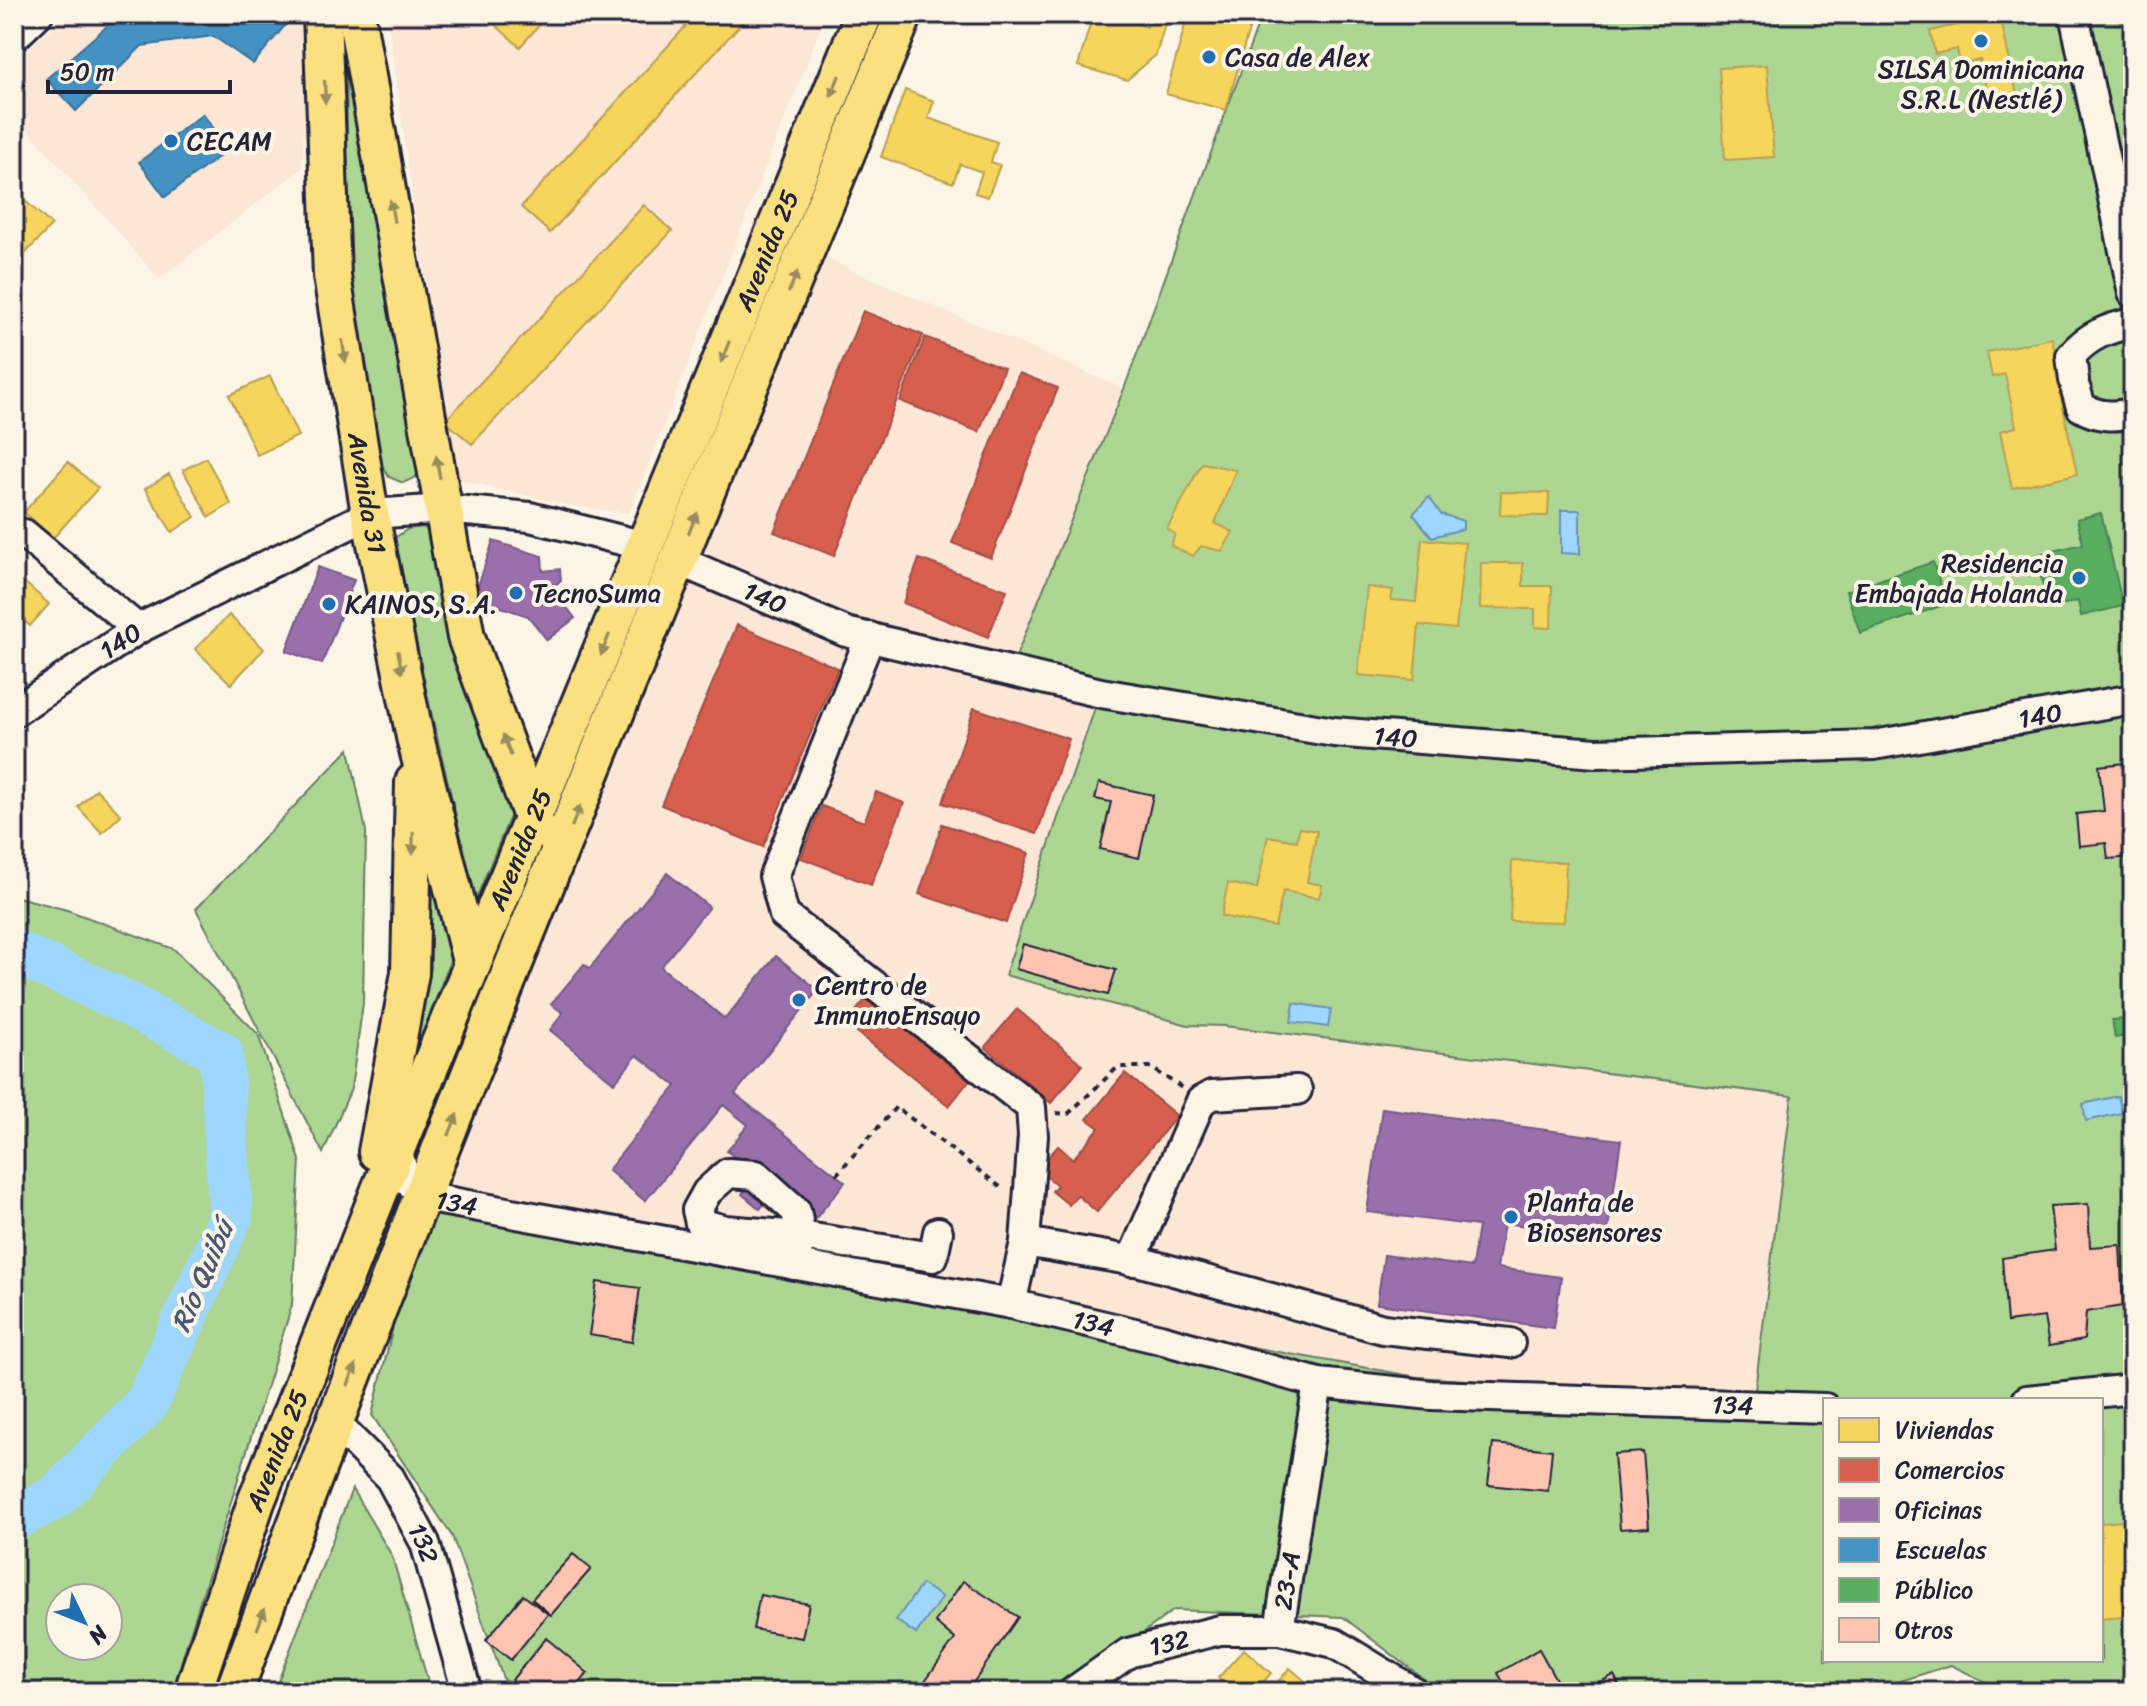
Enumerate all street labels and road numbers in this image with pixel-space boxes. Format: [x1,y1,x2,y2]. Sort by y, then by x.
street label: Avenida 25 [721,182,812,319]
street label: Avenida 31 [334,428,400,558]
street label: 140 [736,568,795,627]
street label: 140 [89,609,151,672]
street label: 140 [2015,689,2066,742]
street label: 140 [1372,712,1419,762]
street label: Avenida 25 [474,781,565,918]
street label: 134 [432,1177,481,1229]
street label: 134 [1068,1296,1119,1350]
street label: 134 [1711,1381,1754,1429]
street label: Avenida 25 [231,1382,322,1519]
street label: 132 [395,1514,453,1568]
street label: 23-A [1260,1548,1314,1613]
street label: 132 [1144,1615,1195,1670]

